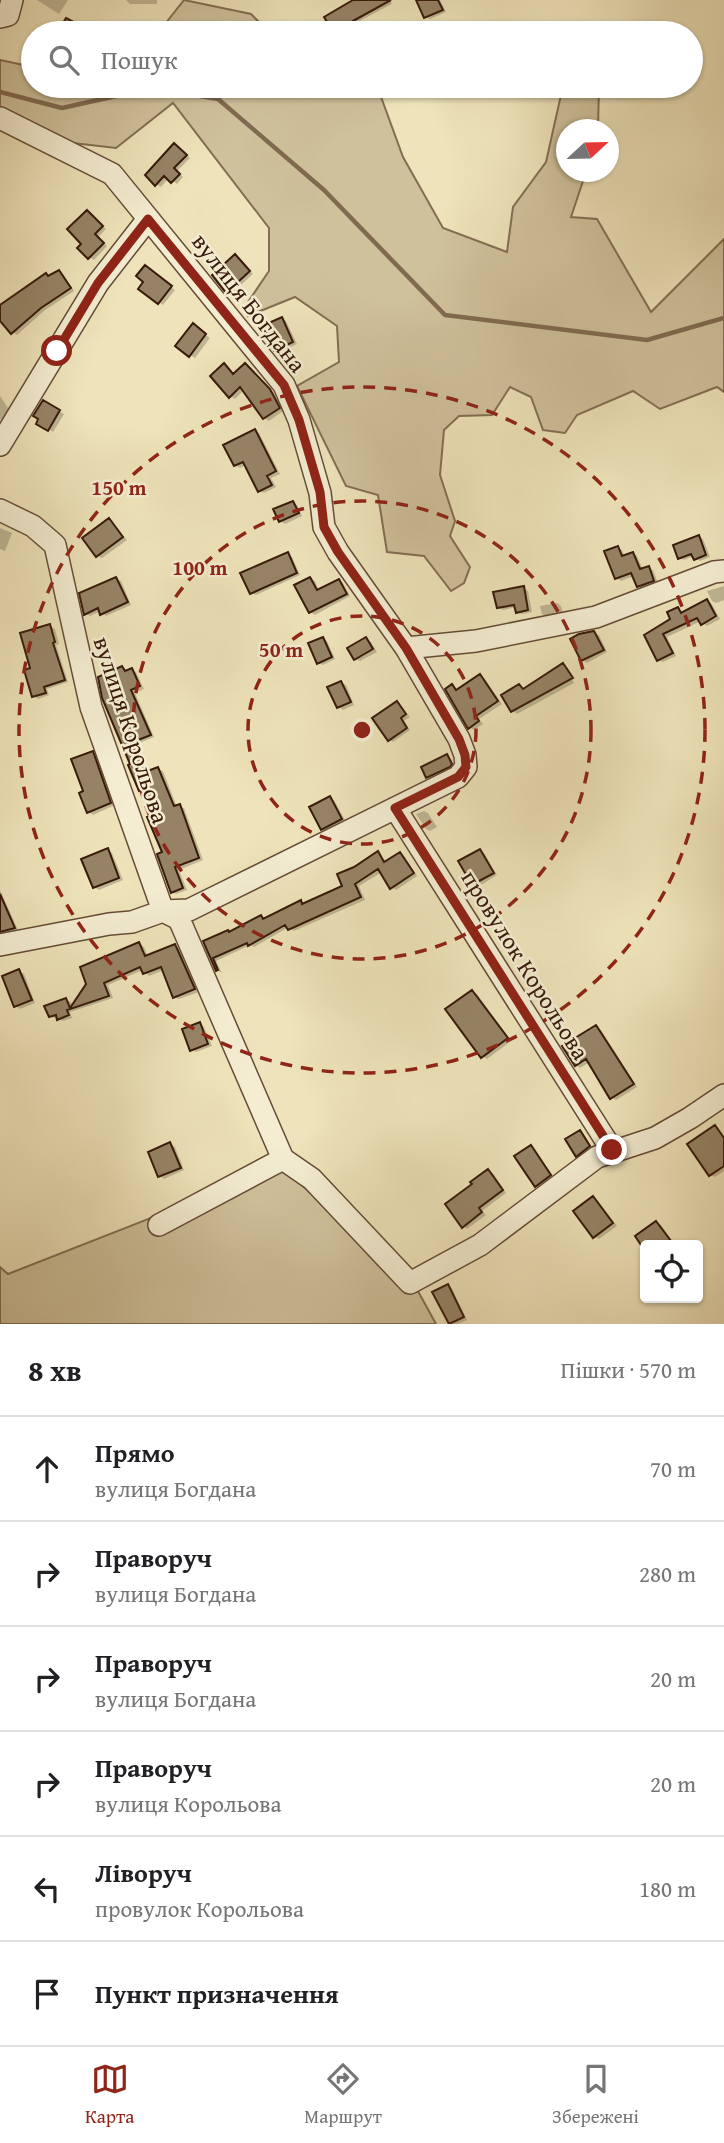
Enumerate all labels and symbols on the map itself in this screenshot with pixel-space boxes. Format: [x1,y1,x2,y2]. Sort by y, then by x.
north arrow [556,119,619,182]
street label: вулиця Богдана [184,226,315,380]
route start [41,335,72,366]
text: 150 m [91,472,147,503]
text: 100 m [172,552,228,583]
street label: вулиця Корольова [85,632,178,828]
text: 50 m [259,634,303,665]
centre of rings [350,718,374,742]
street label: провулок Корольова [453,863,598,1067]
route end [596,1134,627,1165]

